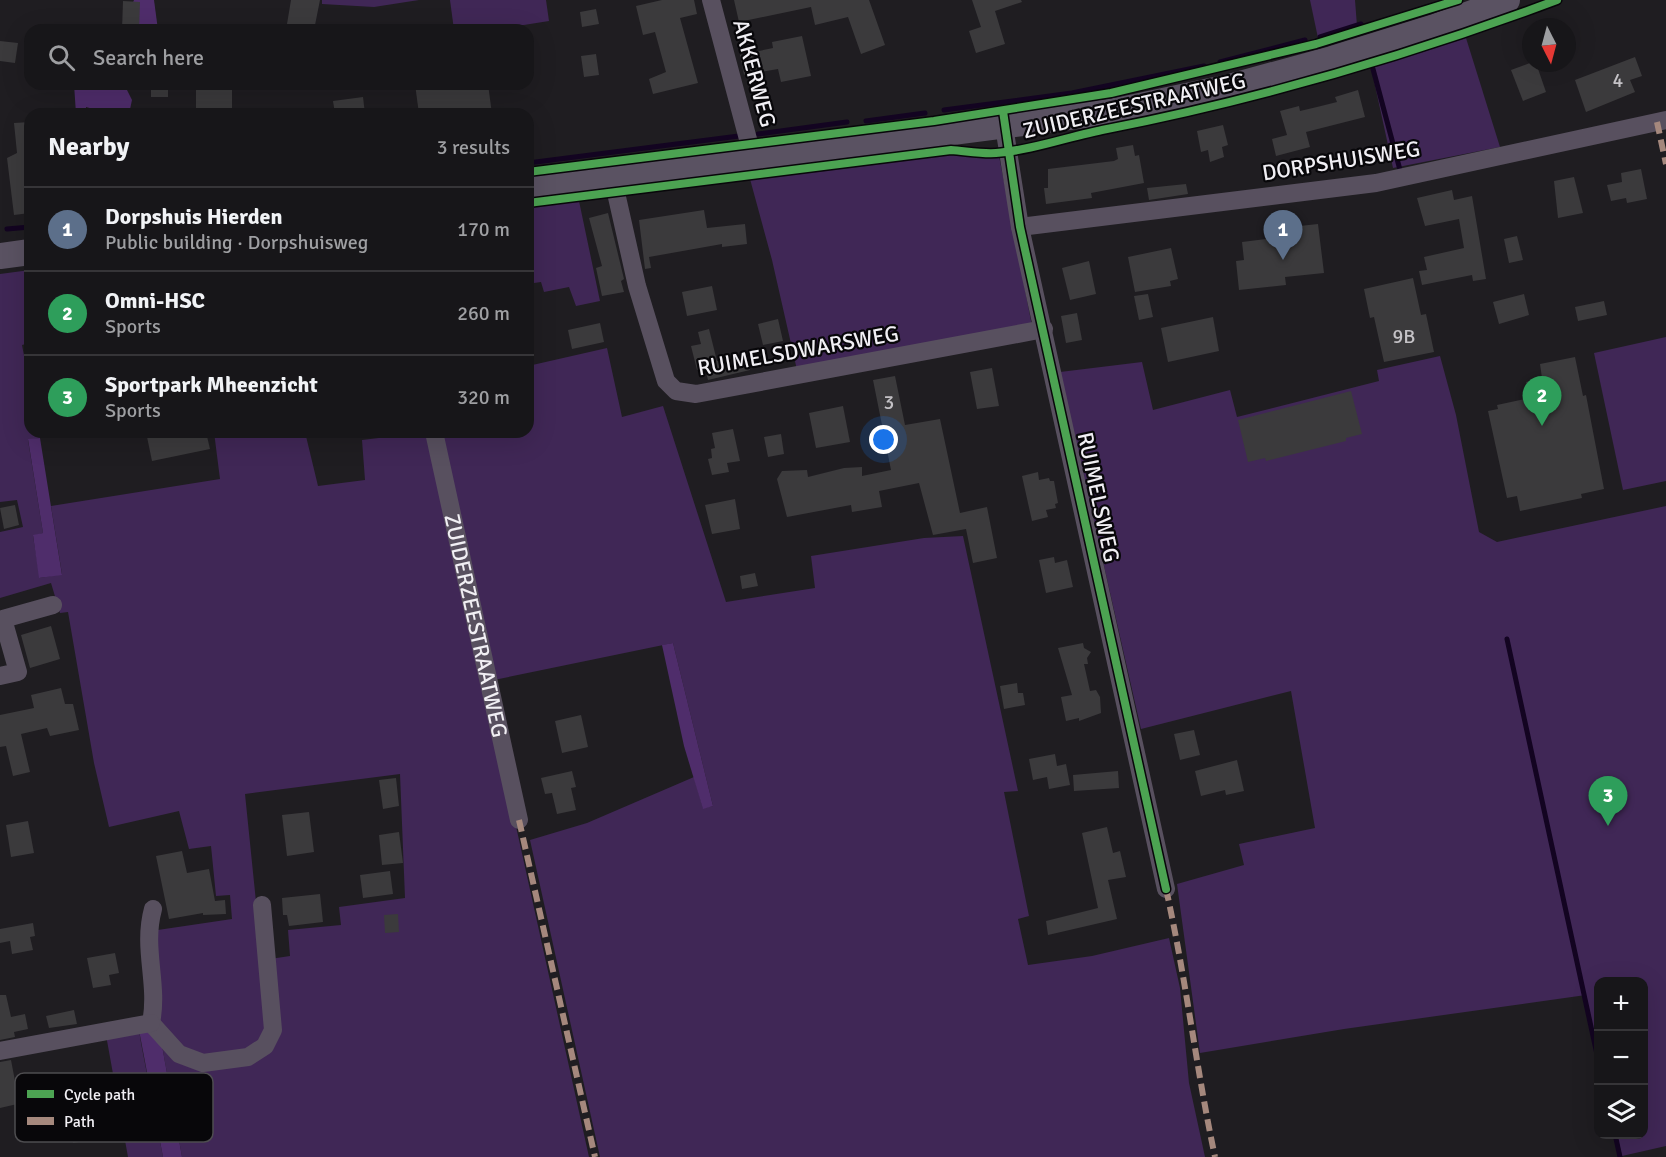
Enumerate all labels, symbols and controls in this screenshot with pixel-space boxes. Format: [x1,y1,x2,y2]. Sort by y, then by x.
street label: AKKERWEG [727,16,782,130]
north arrow [1522,18,1576,72]
search box [24,24,534,90]
icon: search [45,41,78,74]
text: Search here [93,44,204,71]
street label: ZUIDERZEESTRAATWEG [1020,67,1248,144]
house number: 4 [1613,68,1624,93]
text: Nearby [48,131,129,163]
text: 3 results [437,135,510,160]
street label: DORPSHUISWEG [1260,135,1422,186]
text: Dorpshuis Hierden [105,203,283,230]
pin: 1 [1264,210,1302,260]
text: 1 [62,217,73,242]
text: 170 m [457,217,510,242]
text: Public building · Dorpshuisweg [105,230,368,255]
text: Omni-HSC [105,287,205,314]
text: 2 [62,301,73,326]
text: 260 m [457,301,510,326]
text: Sports [105,314,161,339]
street label: RUIMELSDWARSWEG [695,320,901,381]
house number: 9B [1393,324,1415,349]
text: Sportpark Mheenzicht [105,371,318,398]
pin: 2 [1522,376,1562,426]
text: 3 [62,385,73,410]
text: 320 m [457,385,510,410]
house number: 3 [884,390,894,415]
text: Sports [105,398,161,423]
your location [869,425,898,454]
street label: RUIMELSWEG [1072,430,1125,565]
street label: ZUIDERZEESTRAATWEG [438,511,513,740]
pin: 3 [1588,776,1628,826]
map controls [1594,977,1648,1139]
button: + [1594,977,1648,1031]
button: − [1594,1031,1648,1085]
legend [15,1073,213,1142]
text: Cycle path [64,1085,135,1105]
button: layers [1594,1085,1648,1139]
text: Path [64,1112,95,1132]

